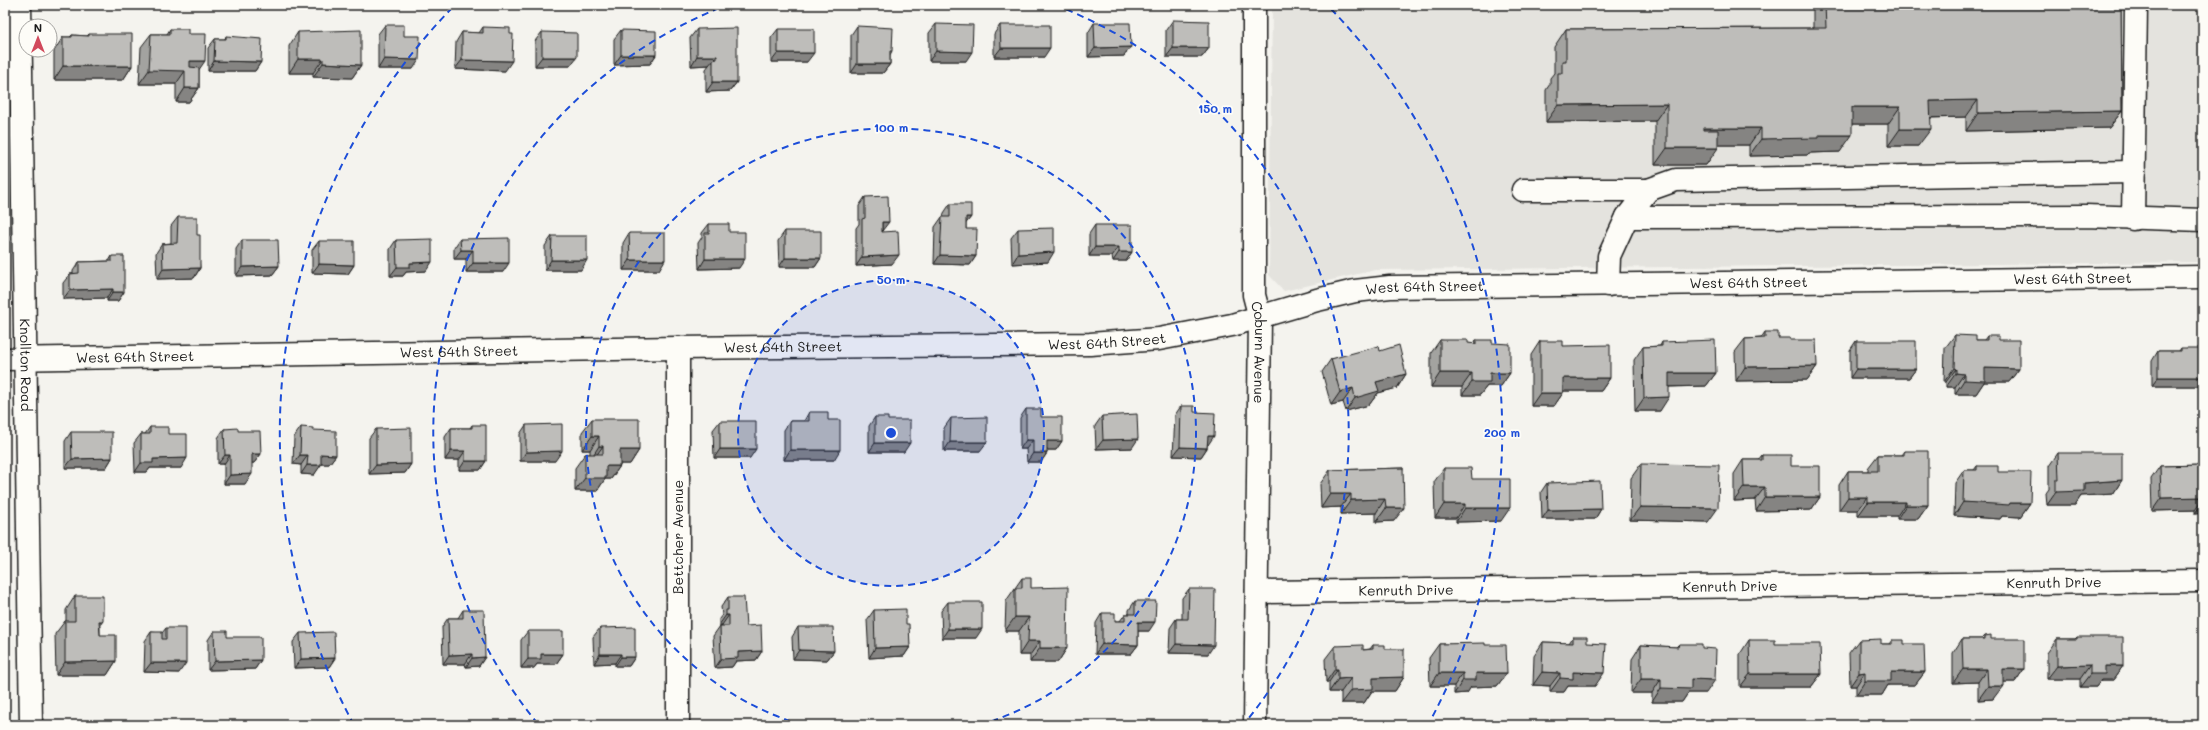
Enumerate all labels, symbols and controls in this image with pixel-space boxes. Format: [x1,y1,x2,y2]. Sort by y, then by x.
north arrow [18,18,58,58]
text: N [34,20,42,35]
text: 150 m [1198,100,1232,116]
text: 100 m [874,119,908,135]
street label: West 64th Street [2013,268,2132,288]
text: 50 m [877,271,905,287]
street label: West 64th Street [1689,272,1808,292]
street label: West 64th Street [1364,276,1484,299]
street label: Coburn Avenue [1247,299,1270,404]
street label: Knollton Road [16,318,36,412]
street label: West 64th Street [1048,328,1167,353]
street label: West 64th Street [724,336,842,357]
street label: West 64th Street [400,341,518,362]
street label: West 64th Street [76,346,194,367]
text: 200 m [1484,424,1520,440]
centre of rings [884,426,898,440]
street label: Bettcher Avenue [668,480,687,594]
street label: Kenruth Drive [2006,572,2102,592]
street label: Kenruth Drive [1682,576,1778,596]
street label: Kenruth Drive [1358,580,1454,600]

